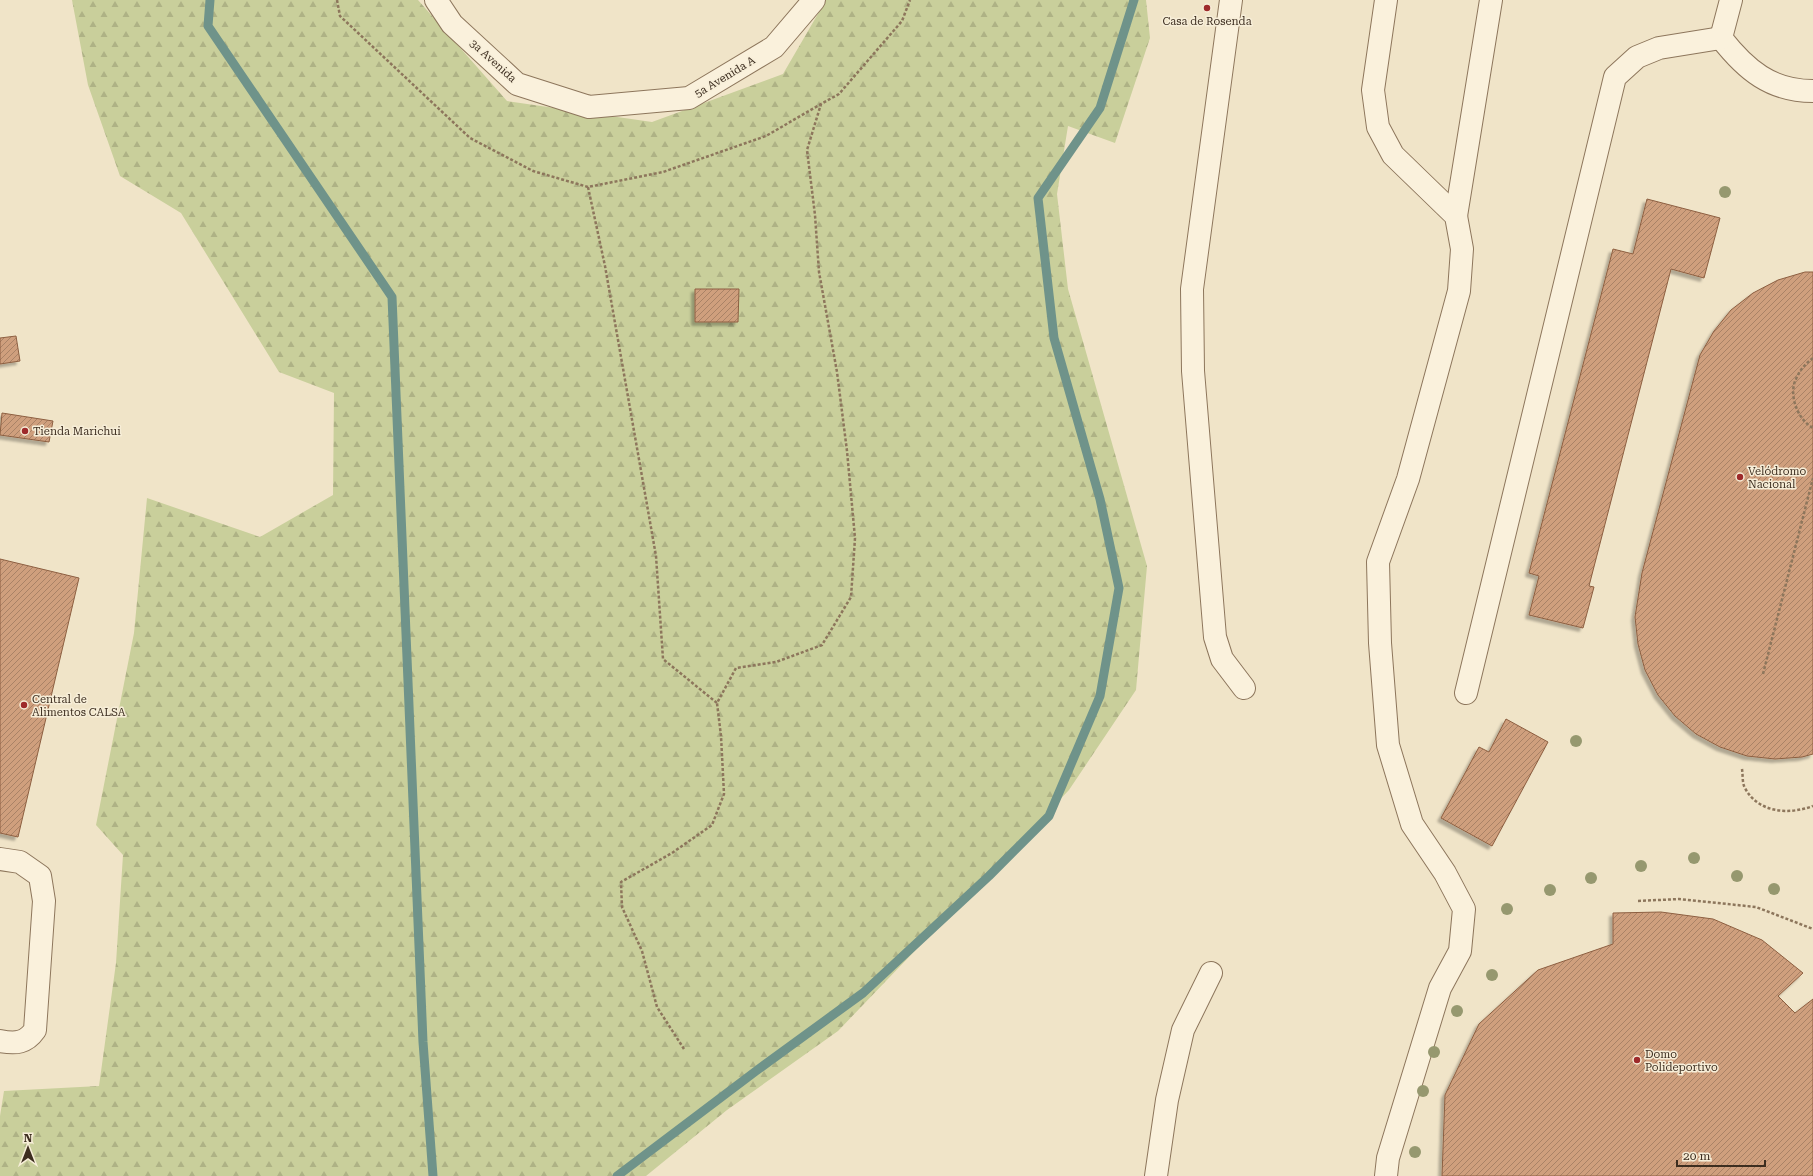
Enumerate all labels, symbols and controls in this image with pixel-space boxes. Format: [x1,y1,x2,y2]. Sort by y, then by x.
marker: Casa de Rosenda [1202,3,1212,13]
place label: Casa de Rosenda [1162,15,1252,28]
street label: 3a Avenida [467,37,519,85]
street label: 5a Avenida A [692,54,758,100]
place label: Tienda Marichui [33,425,121,438]
marker: Tienda Marichui [20,426,30,436]
place label: Velódromo Nacional [1748,465,1806,491]
marker: Velódromo Nacional [1735,472,1745,482]
place label: Central de Alimentos CALSA [32,693,126,719]
marker: Central de Alimentos CALSA [19,700,29,710]
place label: Domo Polideportivo [1645,1048,1718,1074]
marker: Domo Polideportivo [1632,1055,1642,1065]
north arrow [8,1128,48,1168]
text: N [24,1132,33,1145]
scale bar [1677,1142,1765,1168]
text: 20 m [1683,1149,1710,1163]

